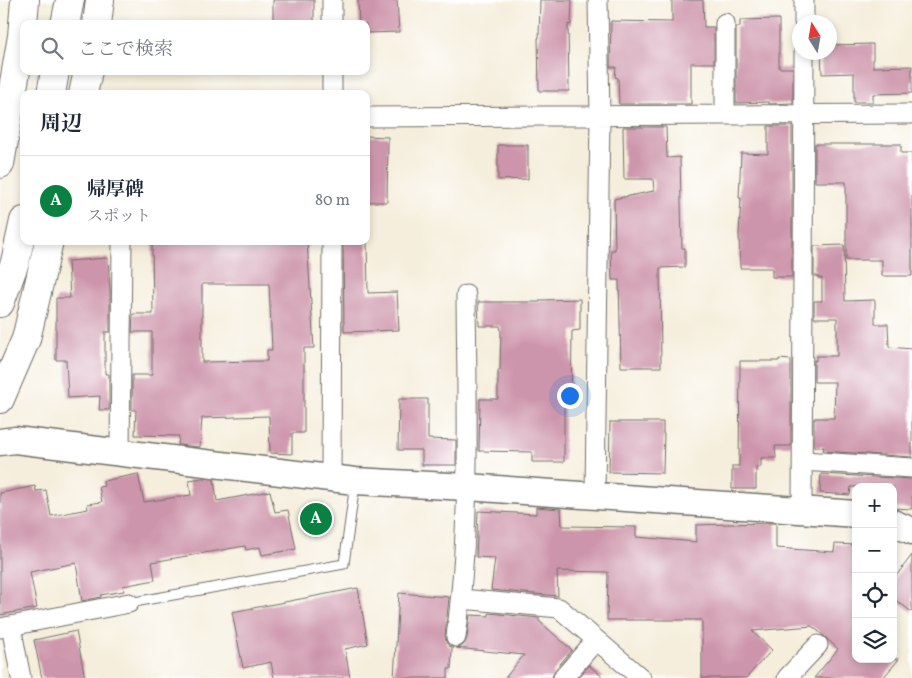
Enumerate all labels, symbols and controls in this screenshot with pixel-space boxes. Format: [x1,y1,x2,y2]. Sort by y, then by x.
north arrow [792,15,837,60]
search box [20,20,370,75]
icon: search [38,34,66,62]
text: ここで検索 [78,37,173,63]
text: 周辺 [40,110,82,139]
text: 帰厚碑 [87,177,144,203]
text: A [50,190,62,212]
text: 80 m [315,190,350,212]
text: スポット [87,206,151,228]
your location [557,383,583,409]
map controls [852,483,897,663]
button: + [852,483,897,528]
pin: A [300,500,332,538]
button: − [852,528,897,573]
button: locate [852,573,897,618]
button: layers [852,618,897,663]

